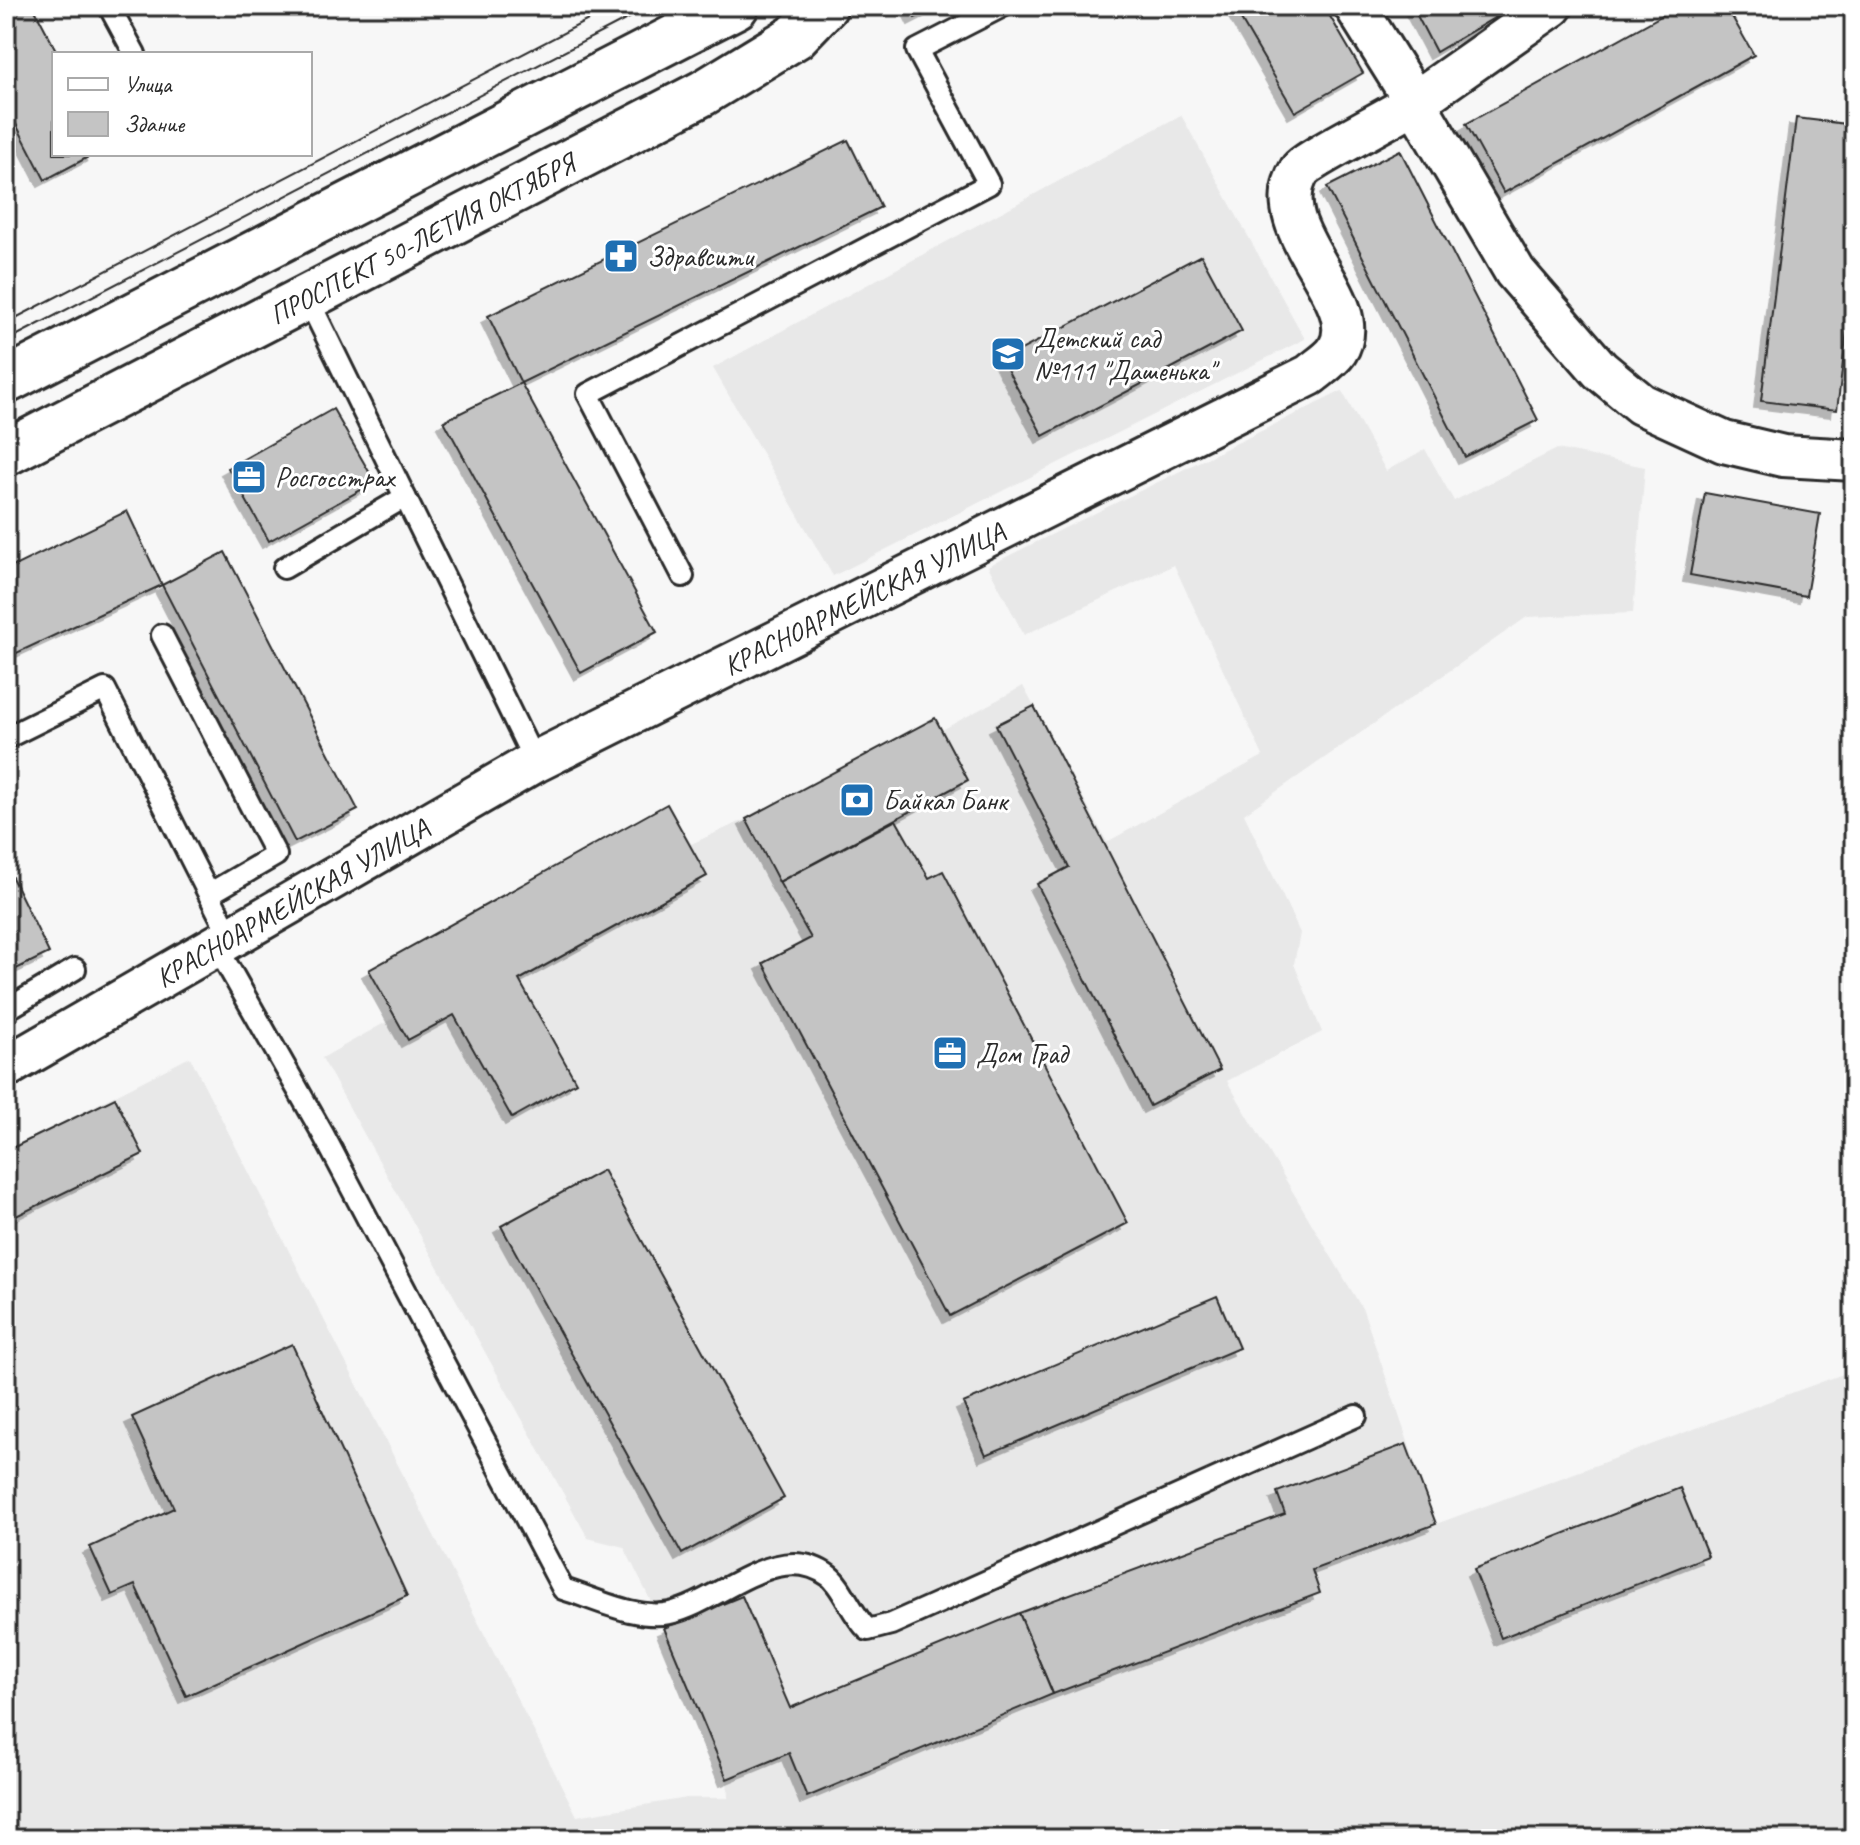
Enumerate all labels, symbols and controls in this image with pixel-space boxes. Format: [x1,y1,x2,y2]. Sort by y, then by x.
legend [52,52,312,156]
text: Улица [124,69,173,99]
text: Здание [124,109,186,139]
street label: ПРОСПЕКТ 50-ЛЕТИЯ ОКТЯБРЯ [263,143,584,332]
pharmacy icon: Здравсити [602,237,640,275]
place label: Здравсити [647,239,756,274]
place label: Детский сад №111 "Дашенька" [1034,321,1220,388]
school or university icon: Детский сад №111 "Дашенька" [989,335,1027,373]
office icon: Росгосстрах [230,458,268,496]
place label: Росгосстрах [275,460,397,495]
street label: КРАСНОАРМЕЙСКАЯ УЛИЦА [718,513,1011,683]
bank icon: Байкал Банк [838,781,876,819]
place label: Байкал Банк [883,783,1010,818]
street label: КРАСНОАРМЕЙСКАЯ УЛИЦА [149,810,436,995]
office icon: Дом Град [931,1034,969,1072]
place label: Дом Град [976,1036,1070,1071]

